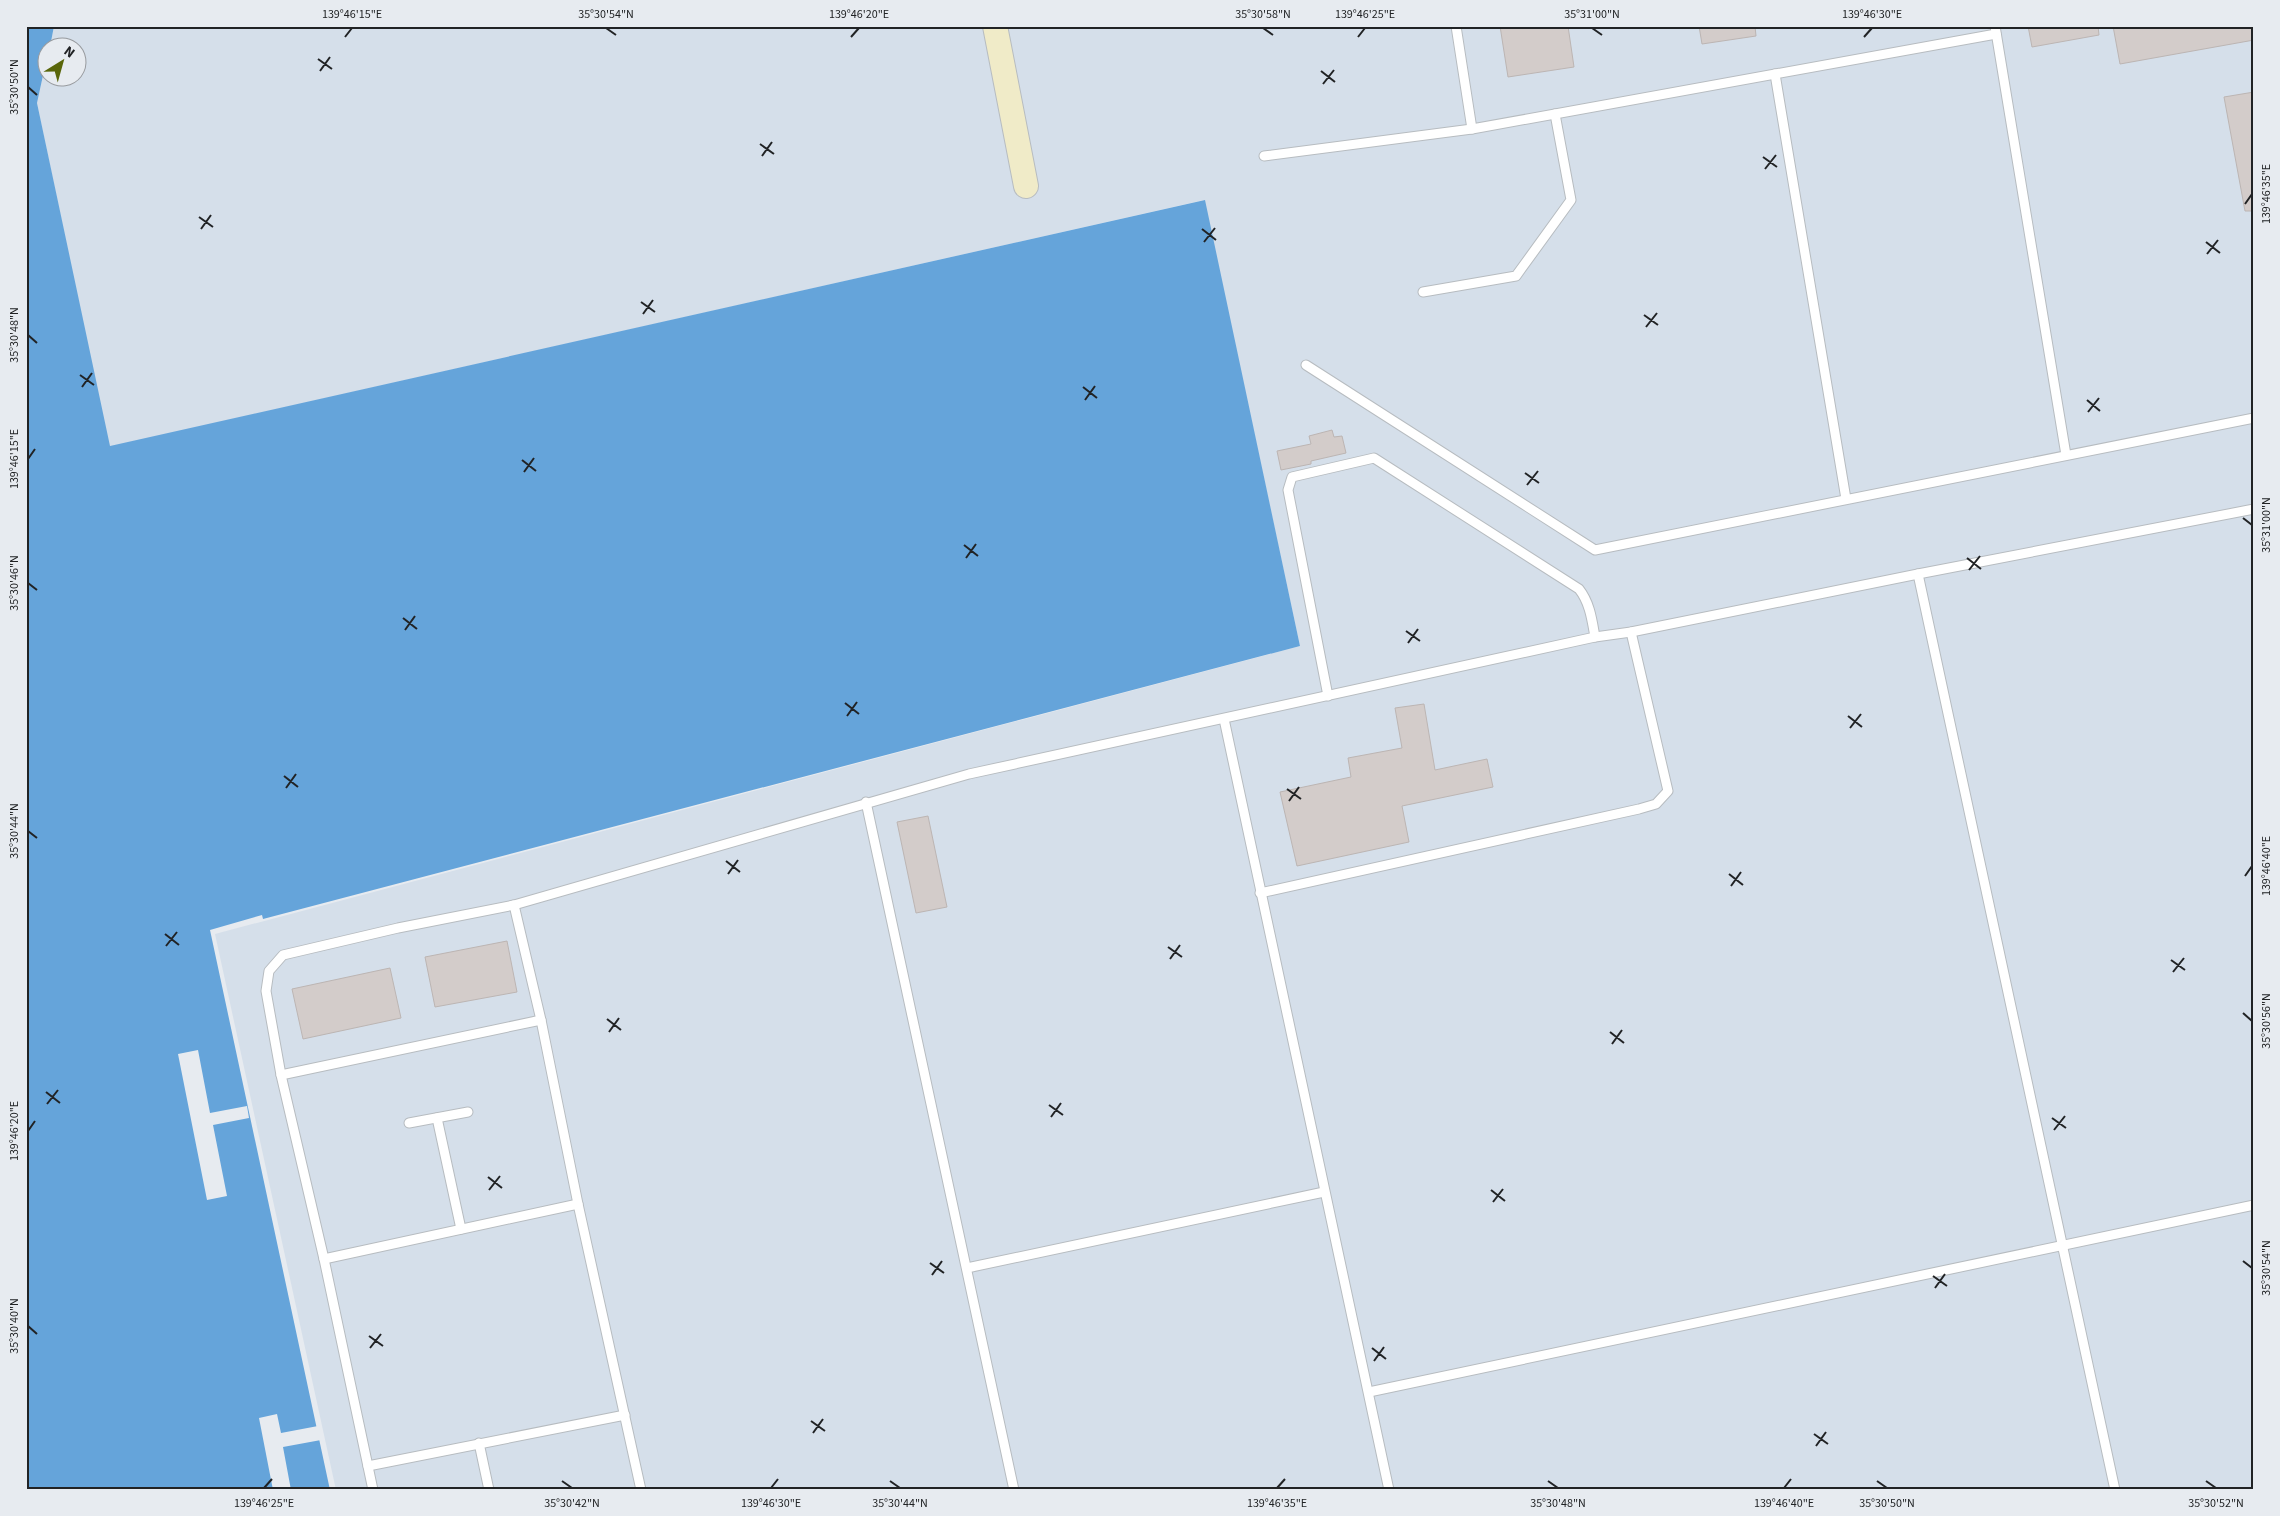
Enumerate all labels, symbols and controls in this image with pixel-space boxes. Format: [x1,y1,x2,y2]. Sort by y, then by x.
text: 139°46'15"E [322,6,382,23]
text: 35°30'54"N [578,6,634,23]
text: 139°46'20"E [829,6,889,23]
text: 35°30'58"N [1235,6,1291,23]
text: 139°46'25"E [1335,6,1395,23]
text: 35°31'00"N [1564,6,1620,23]
text: 139°46'30"E [1842,6,1902,23]
north arrow [38,38,88,88]
text: N [59,42,79,63]
text: 35°30'50"N [6,59,23,115]
text: 139°46'35"E [2258,164,2275,224]
text: 35°30'48"N [6,307,23,363]
text: 139°46'15"E [6,429,23,489]
text: 35°31'00"N [2258,497,2275,553]
text: 35°30'46"N [6,555,23,611]
text: 35°30'44"N [6,803,23,859]
text: 139°46'40"E [2258,836,2275,896]
text: 35°30'56"N [2258,993,2275,1049]
text: 139°46'20"E [6,1101,23,1161]
text: 35°30'54"N [2258,1240,2275,1296]
text: 35°30'40"N [6,1298,23,1354]
text: 139°46'25"E [234,1495,294,1512]
text: 35°30'42"N [544,1495,600,1512]
text: 139°46'30"E [741,1495,801,1512]
text: 35°30'44"N [872,1495,928,1512]
text: 139°46'35"E [1247,1495,1307,1512]
text: 35°30'48"N [1530,1495,1586,1512]
text: 139°46'40"E [1754,1495,1814,1512]
text: 35°30'50"N [1859,1495,1915,1512]
text: 35°30'52"N [2188,1495,2244,1512]

